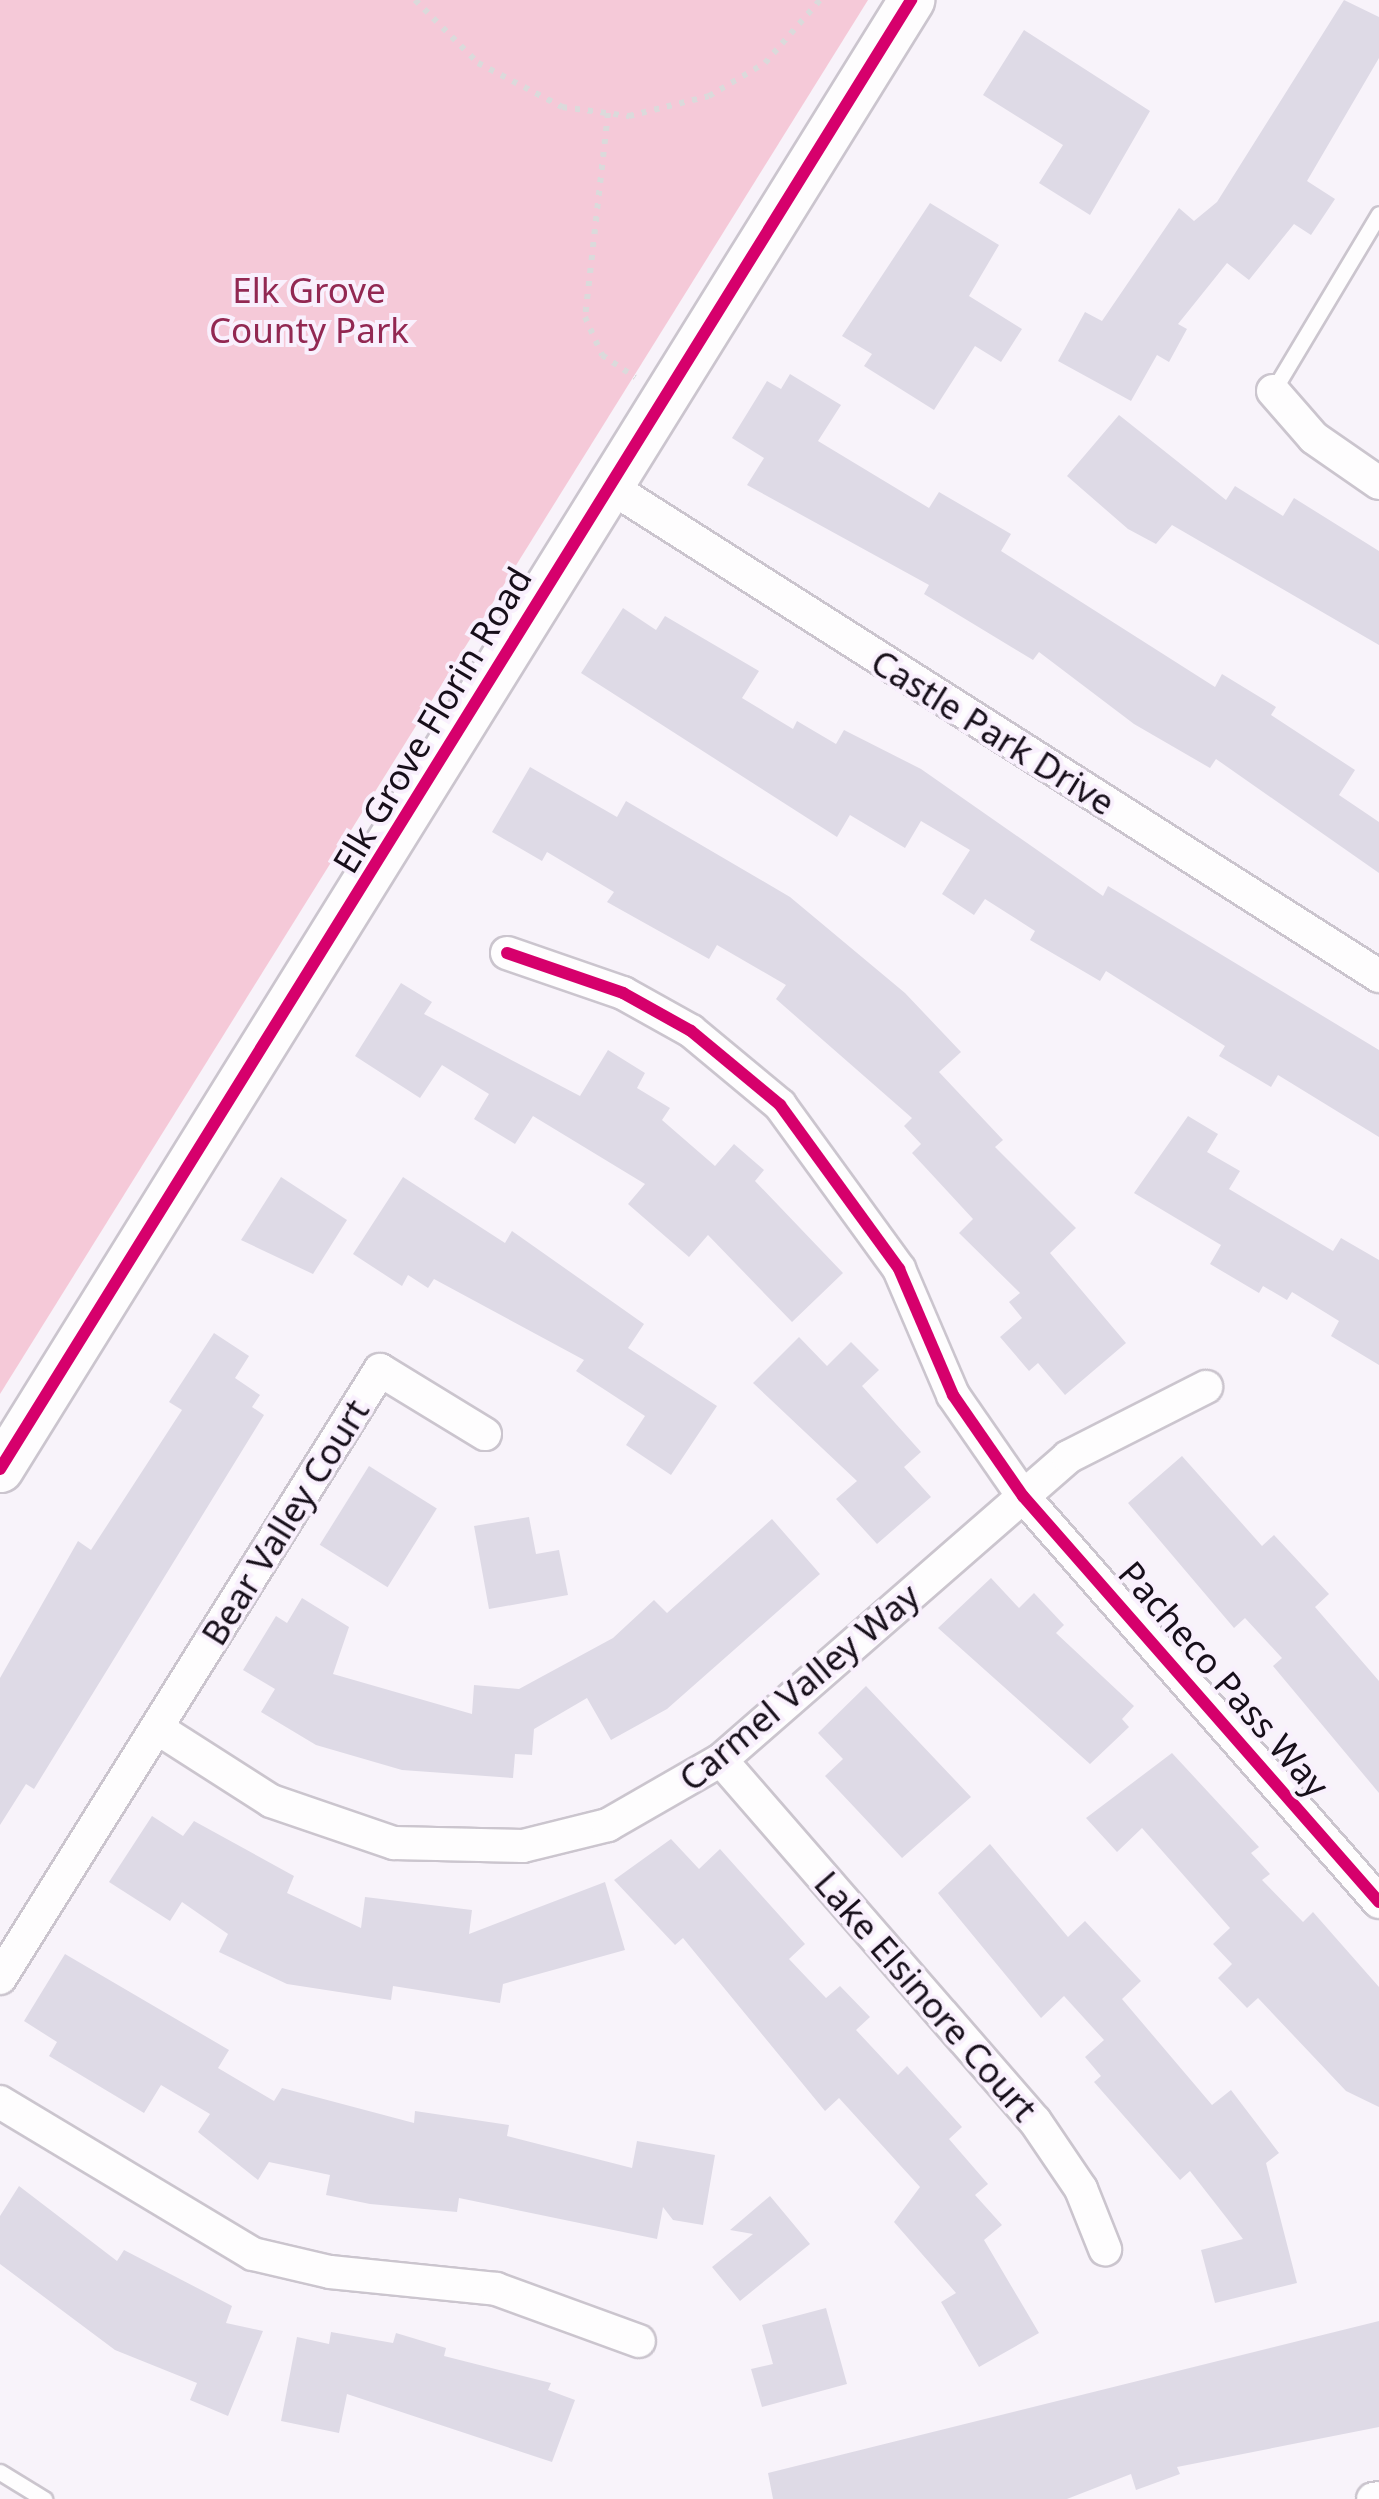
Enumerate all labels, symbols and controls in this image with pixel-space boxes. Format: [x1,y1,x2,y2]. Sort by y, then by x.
park label: Elk Grove County Park [209,269,409,351]
street label: Elk Grove Florin Road [324,559,540,881]
street label: Castle Park Drive [864,640,1122,824]
street label: Bear Valley Court [193,1391,377,1653]
street label: Pacheco Pass Way [1110,1552,1338,1806]
street label: Carmel Valley Way [671,1574,927,1800]
street label: Lake Elsinore Court [806,1863,1046,2129]

